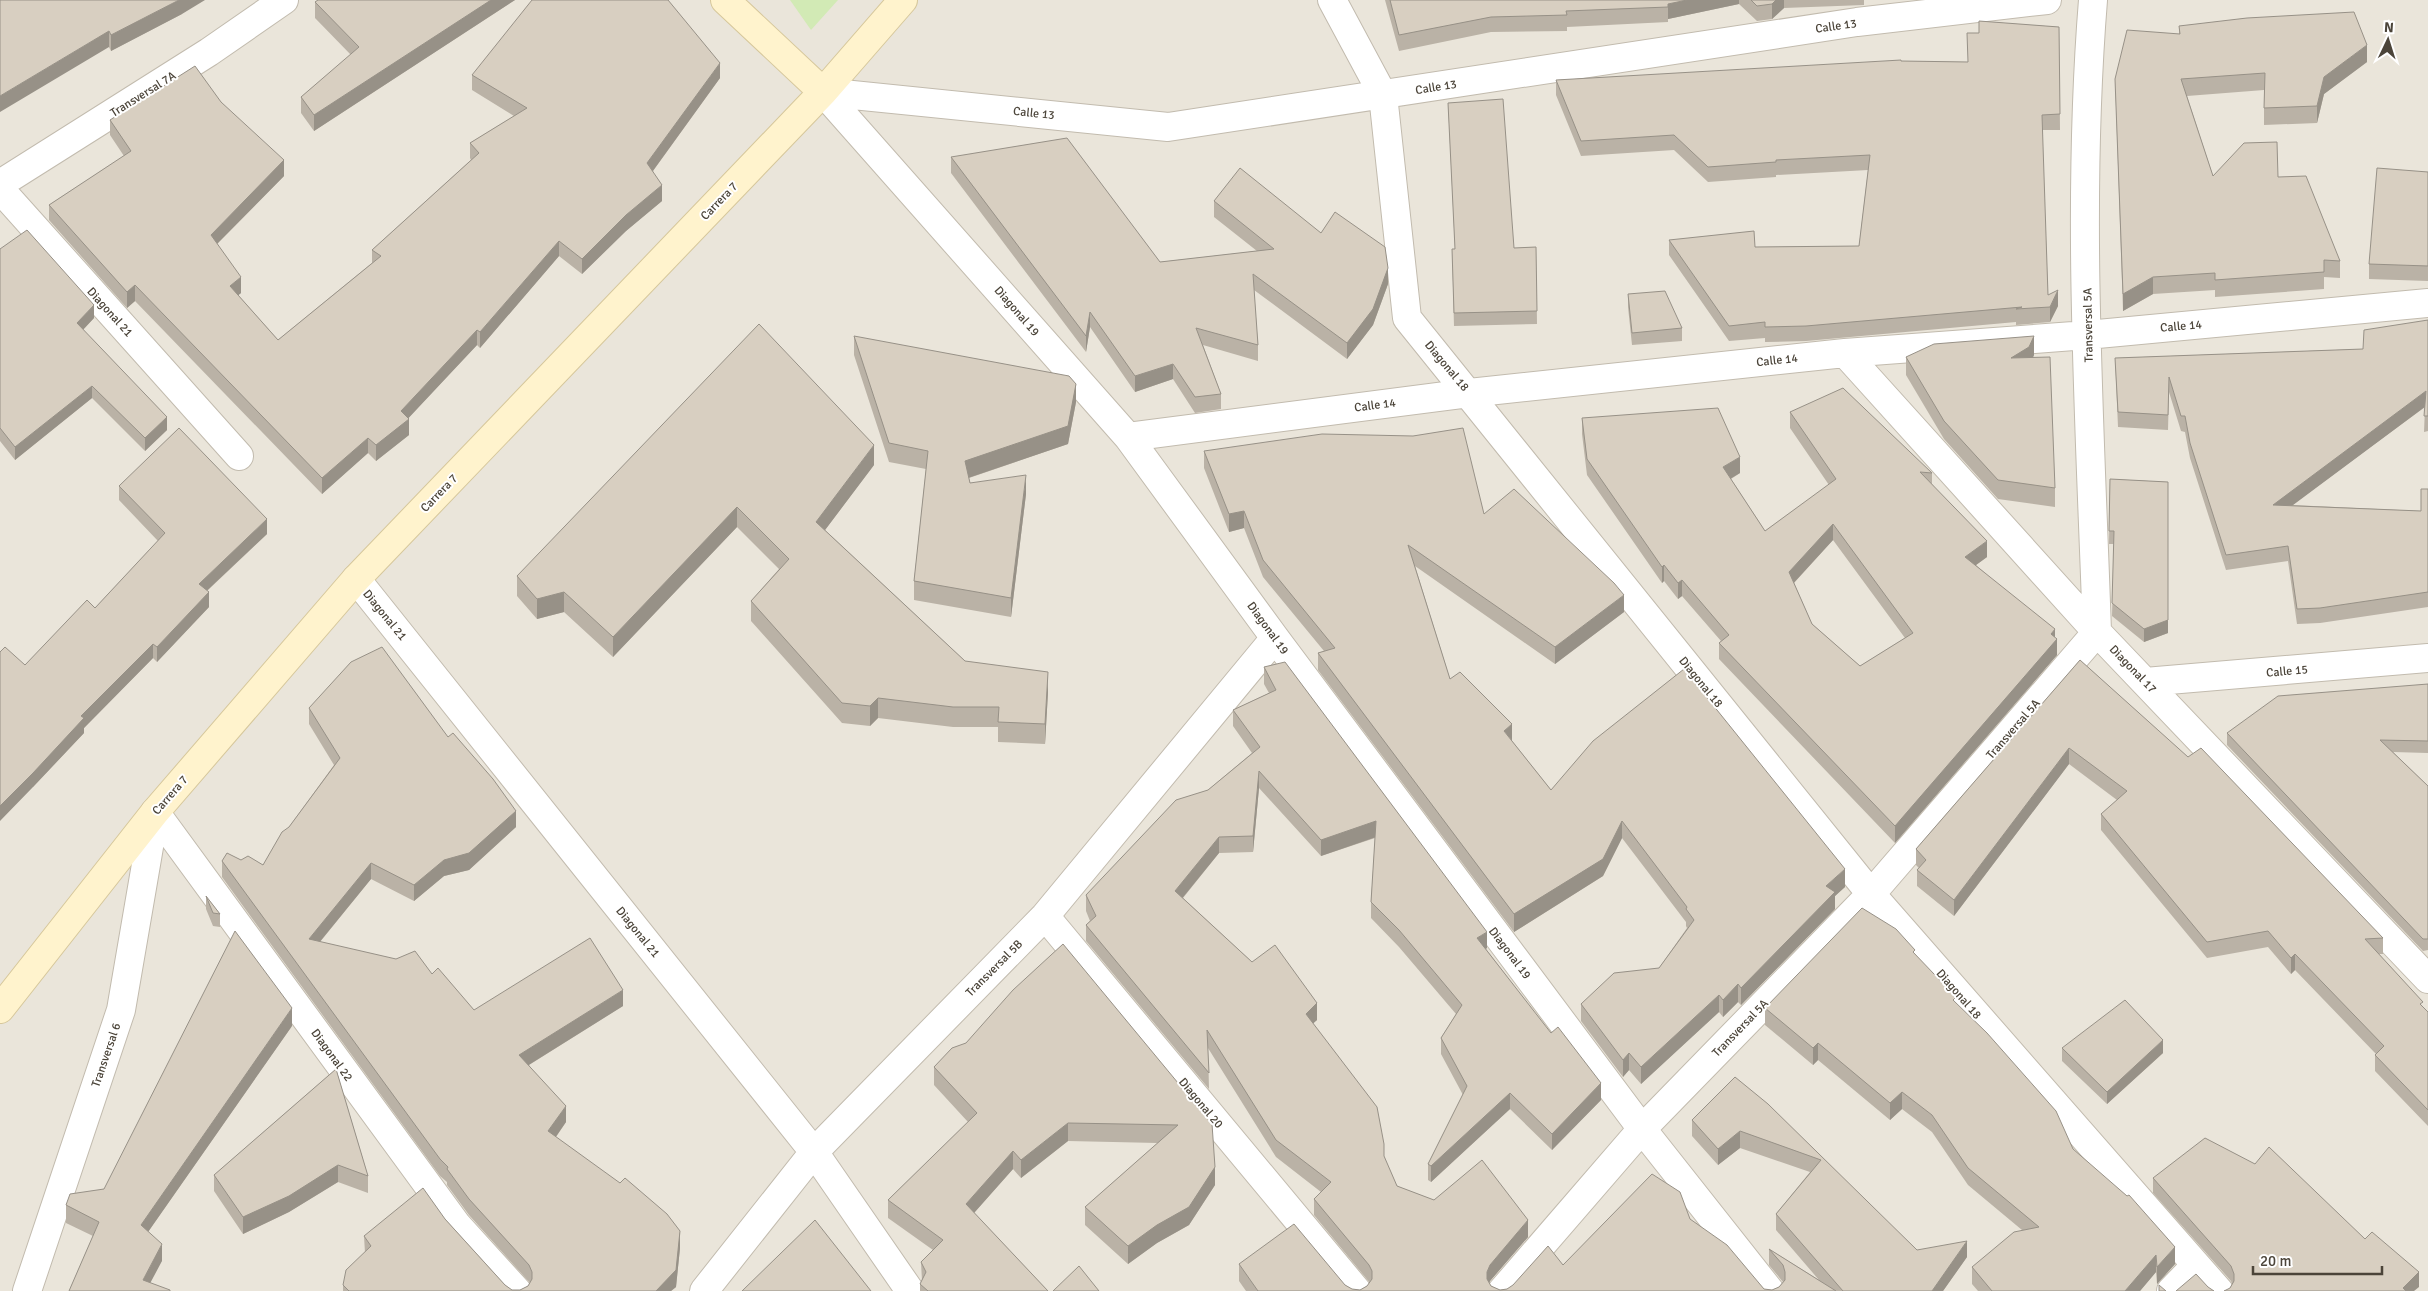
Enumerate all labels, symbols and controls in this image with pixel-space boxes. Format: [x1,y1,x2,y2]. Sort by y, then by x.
north arrow [2363,15,2413,65]
street label: Calle 13 [1814,16,1858,37]
text: N [2383,19,2394,36]
street label: Transversal 7A [108,68,179,121]
street label: Calle 13 [1414,77,1458,98]
street label: Calle 13 [1012,104,1055,123]
street label: Carrera 7 [697,179,741,224]
street label: Diagonal 19 [991,283,1042,339]
street label: Diagonal 21 [84,284,136,340]
street label: Transversal 5A [2080,287,2097,362]
street label: Calle 14 [2160,317,2203,336]
street label: Diagonal 18 [1421,338,1472,395]
street label: Calle 14 [1756,351,1799,370]
street label: Calle 14 [1353,395,1397,415]
street label: Carrera 7 [417,471,461,516]
street label: Diagonal 21 [359,587,410,644]
street label: Diagonal 19 [1243,599,1292,658]
street label: Diagonal 17 [2106,642,2159,697]
street label: Diagonal 18 [1675,654,1726,711]
street label: Calle 15 [2266,662,2308,681]
street label: Transversal 5A [1983,696,2044,762]
street label: Carrera 7 [149,773,192,818]
street label: Diagonal 21 [612,904,663,961]
street label: Diagonal 19 [1485,924,1534,982]
street label: Transversal 5B [963,937,1026,1000]
street label: Diagonal 18 [1933,966,1984,1022]
street label: Transversal 5A [1709,996,1772,1060]
street label: Transversal 6 [88,1021,125,1089]
street label: Diagonal 22 [307,1026,356,1085]
street label: Diagonal 20 [1175,1075,1226,1132]
scale bar [2253,1244,2382,1276]
text: 20 m [2260,1252,2291,1270]

